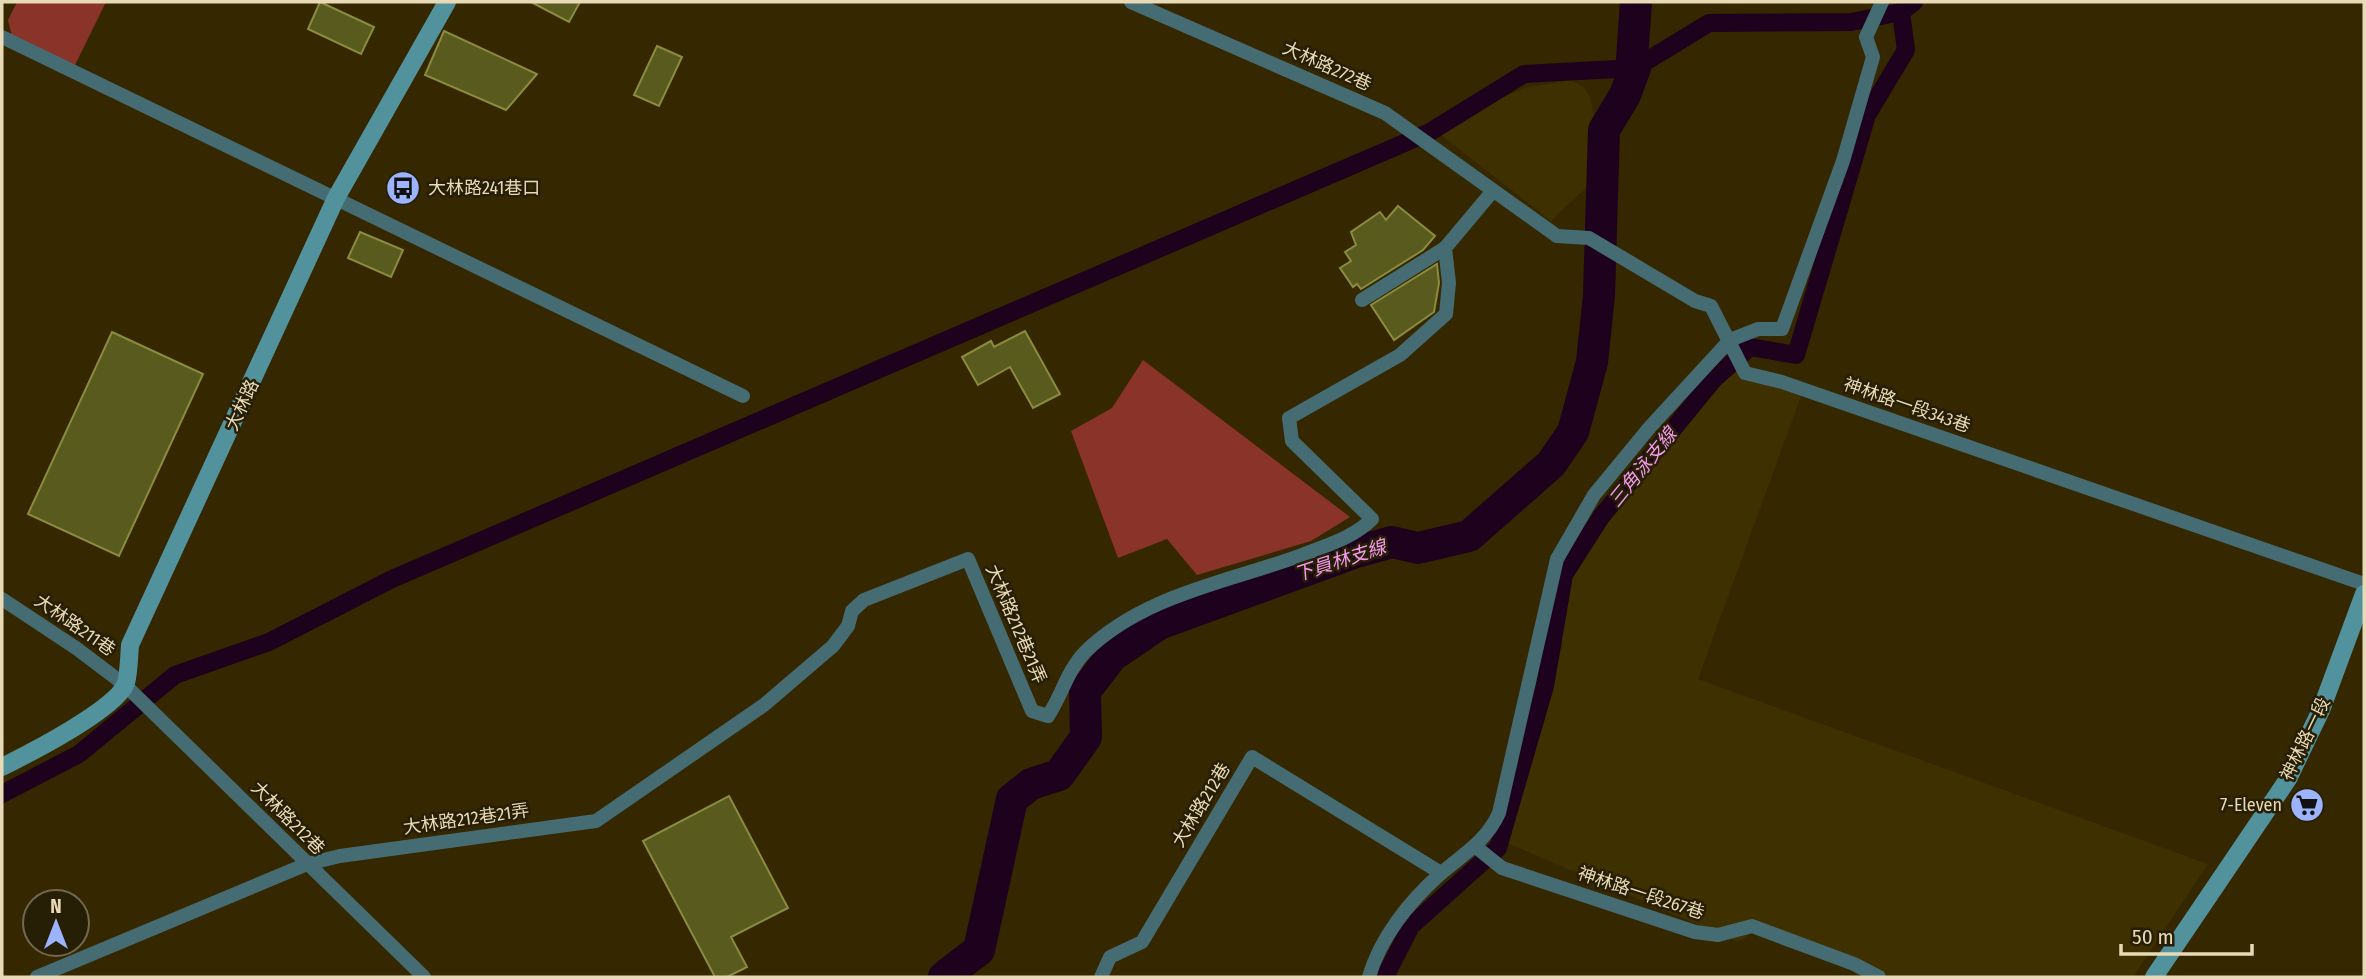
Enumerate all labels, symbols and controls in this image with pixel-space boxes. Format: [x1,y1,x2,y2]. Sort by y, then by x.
street label: 大林路272巷 [1279,37,1375,95]
bus stop icon: 大林路241巷口 [384,169,422,207]
place label: 大林路241巷口 [428,177,540,199]
street label: 神林路一段343巷 [1841,373,1973,437]
street label: 大林路 [221,376,263,434]
water label: 三角泳支線 [1604,422,1682,511]
water label: 下員林支線 [1291,534,1391,586]
street label: 大林路212巷21弄 [981,561,1051,687]
street label: 大林路211巷 [30,589,120,661]
street label: 神林路一段 [2275,694,2335,784]
street label: 大林路212巷 [1167,759,1235,851]
street label: 大林路212巷 [247,777,329,859]
supermarket icon: 7-Eleven [2288,786,2326,824]
place label: 7-Eleven [2220,794,2282,816]
street label: 大林路212巷21弄 [402,799,530,839]
street label: 神林路一段267巷 [1575,862,1707,924]
north arrow [21,888,91,958]
text: N [50,895,62,918]
scale bar [2121,912,2252,956]
text: 50 m [2132,924,2174,950]

